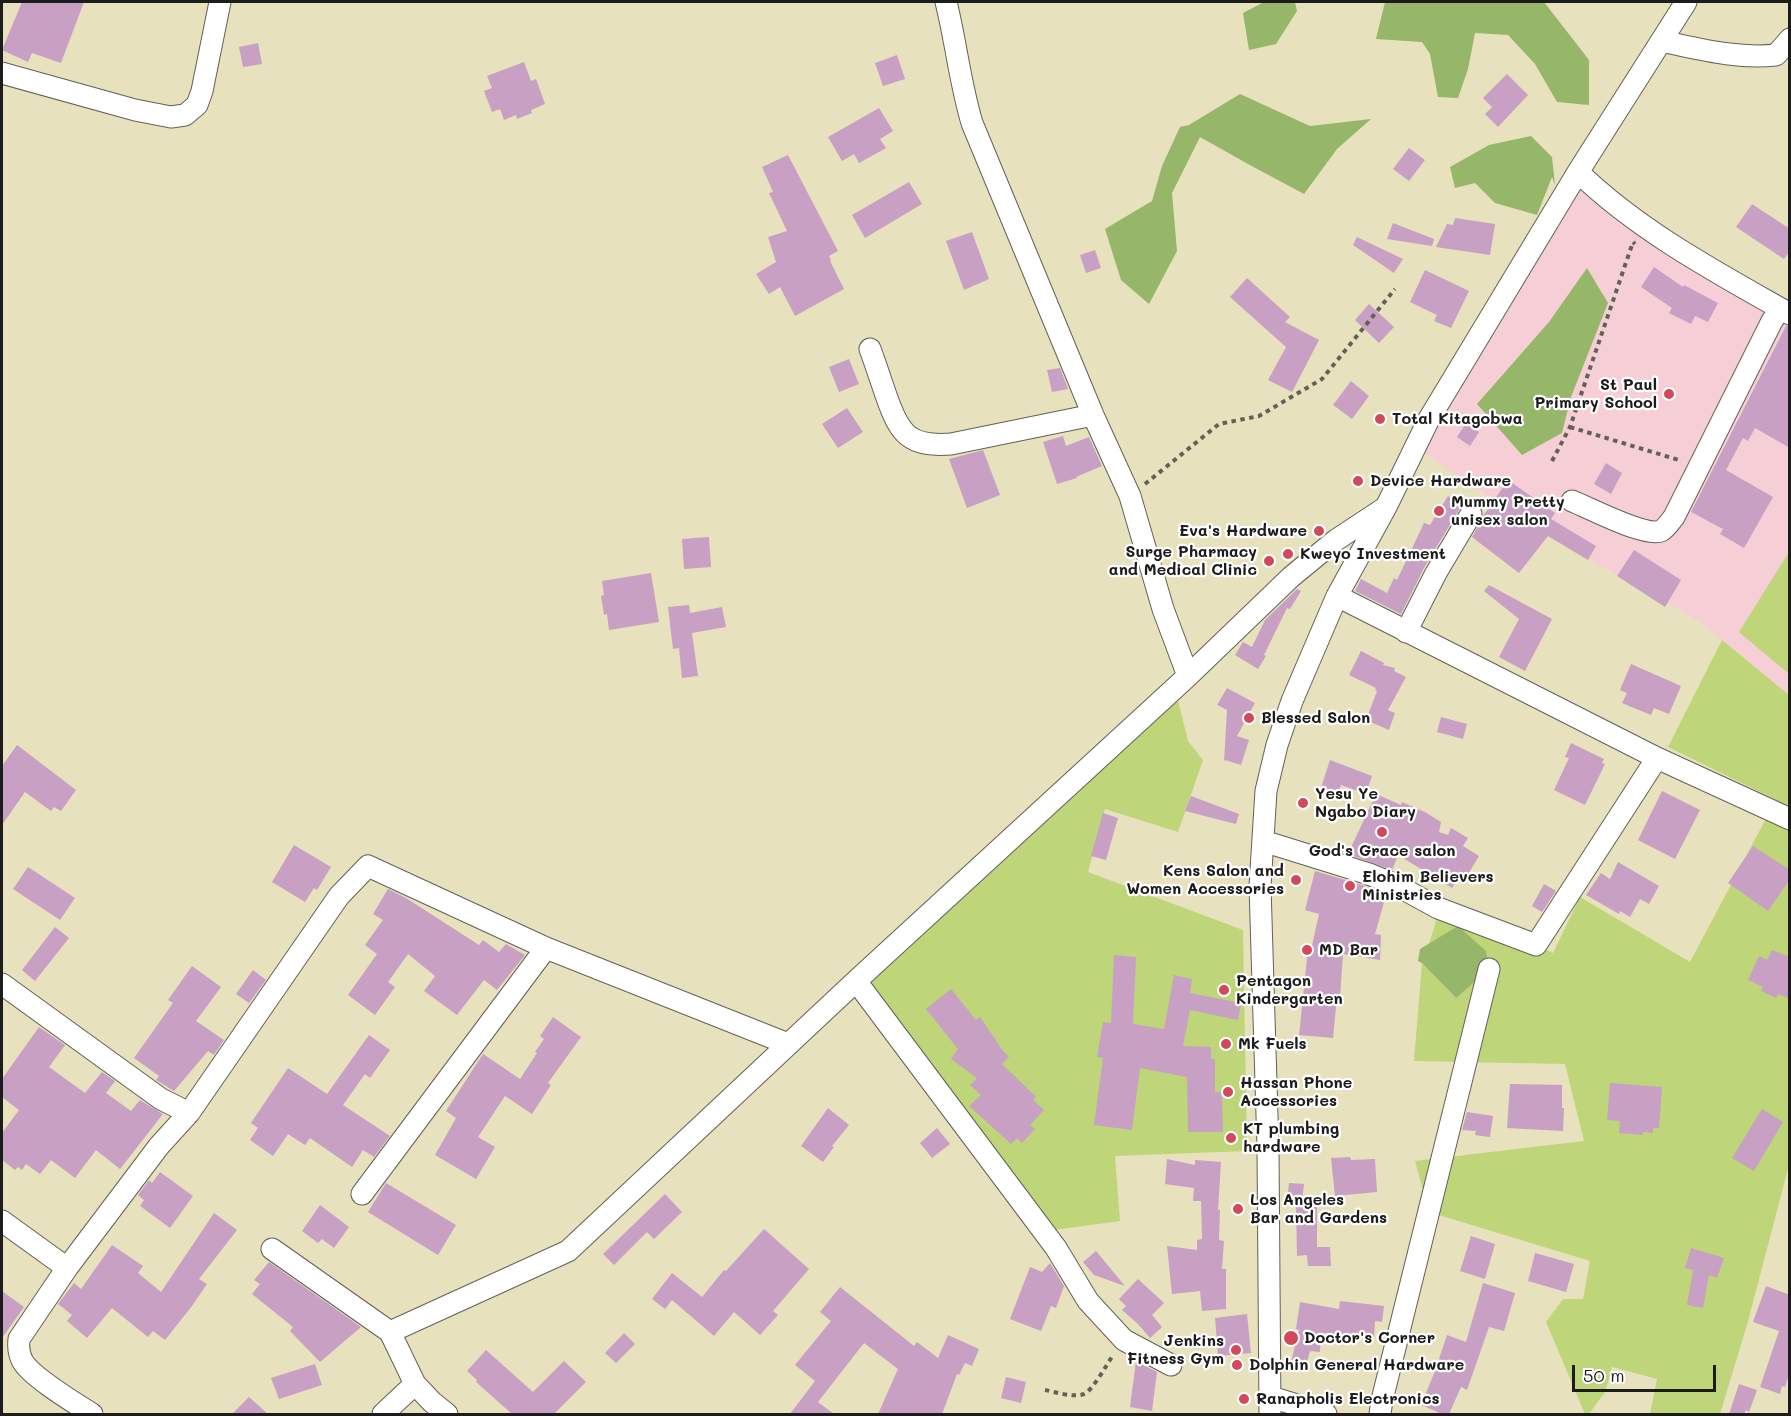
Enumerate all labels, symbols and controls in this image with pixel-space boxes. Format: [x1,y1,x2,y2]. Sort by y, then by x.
place label: St Paul Primary School [1534,375,1657,413]
marker: St Paul Primary School [1662,387,1676,401]
place label: Total Kitagobwa [1392,409,1523,429]
marker: Total Kitagobwa [1373,412,1387,426]
place label: Device Hardware [1370,471,1511,491]
marker: Device Hardware [1351,474,1365,488]
place label: Mummy Pretty unisex salon [1451,492,1565,530]
marker: Mummy Pretty unisex salon [1432,504,1446,518]
place label: Eva's Hardware [1179,521,1307,541]
marker: Eva's Hardware [1312,524,1326,538]
place label: Surge Pharmacy and Medical Clinic [1109,542,1257,580]
place label: Kweyo Investment [1300,544,1446,564]
marker: Kweyo Investment [1281,547,1295,561]
marker: Surge Pharmacy and Medical Clinic [1262,554,1276,568]
place label: Blessed Salon [1261,708,1370,728]
marker: Blessed Salon [1242,711,1256,725]
place label: Yesu Ye Ngabo Diary [1315,784,1416,822]
marker: Yesu Ye Ngabo Diary [1296,796,1310,810]
marker: God's Grace salon [1375,825,1389,839]
place label: God's Grace salon [1309,841,1455,861]
place label: Kens Salon and Women Accessories [1126,861,1284,899]
place label: Elohim Believers Ministries [1362,867,1494,905]
marker: Kens Salon and Women Accessories [1289,873,1303,887]
marker: Elohim Believers Ministries [1343,879,1357,893]
place label: MD Bar [1319,940,1378,960]
marker: MD Bar [1300,943,1314,957]
place label: Pentagon Kindergarten [1236,971,1343,1009]
marker: Pentagon Kindergarten [1217,983,1231,997]
place label: Mk Fuels [1238,1034,1307,1054]
marker: Mk Fuels [1219,1037,1233,1051]
place label: Hassan Phone Accessories [1240,1073,1352,1111]
marker: Hassan Phone Accessories [1221,1085,1235,1099]
place label: KT plumbing hardware [1243,1119,1339,1157]
marker: KT plumbing hardware [1224,1131,1238,1145]
place label: Los Angeles Bar and Gardens [1250,1190,1387,1228]
marker: Los Angeles Bar and Gardens [1231,1202,1245,1216]
place label: Doctor's Corner [1304,1328,1435,1348]
marker: Doctor's Corner [1282,1329,1300,1347]
place label: Jenkins Fitness Gym [1127,1331,1224,1369]
marker: Jenkins Fitness Gym [1229,1343,1243,1357]
scale bar [1575,1353,1719,1391]
place label: Dolphin General Hardware [1249,1355,1464,1375]
marker: Dolphin General Hardware [1230,1358,1244,1372]
text: 50 m [1583,1363,1625,1387]
place label: Ranapholis Electronics [1256,1389,1440,1409]
marker: Ranapholis Electronics [1237,1392,1251,1406]

